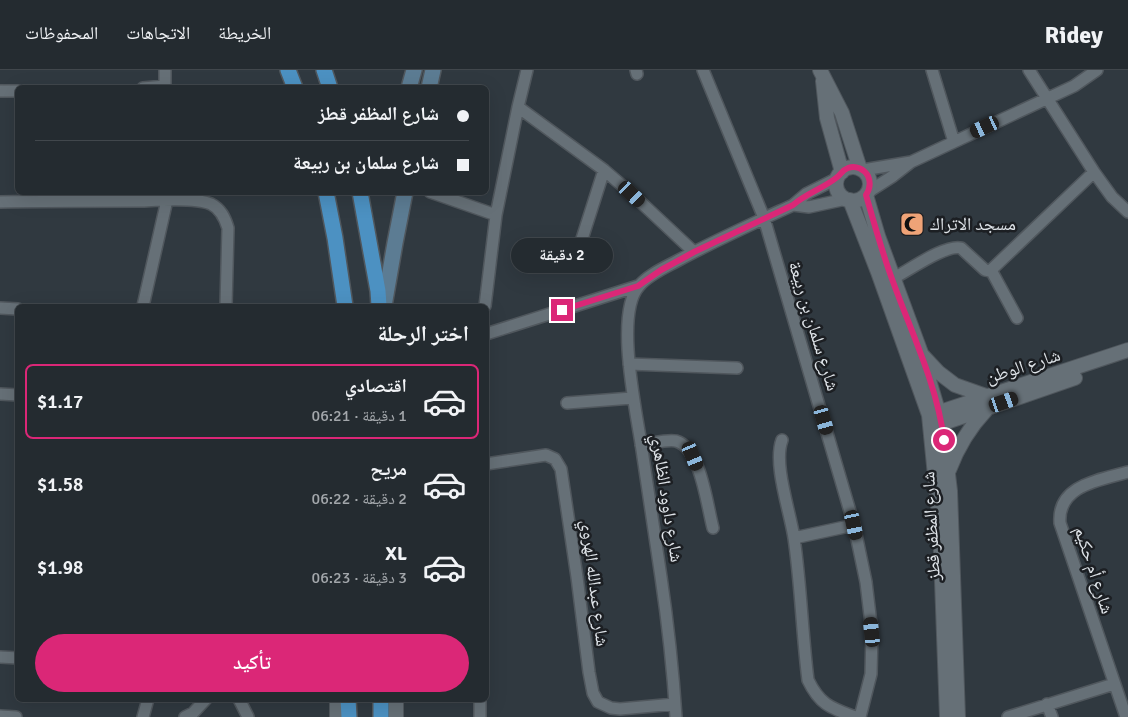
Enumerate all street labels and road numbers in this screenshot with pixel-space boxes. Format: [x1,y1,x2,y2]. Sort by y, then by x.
street label: شارع سلمان بن ربيعة [784,259,844,393]
street label: شارع الوطن [983,344,1063,388]
street label: شارع داوود الظاهري [642,432,688,564]
street label: شارع المظفر قطز [917,471,945,582]
street label: شارع عبدالله الهروي [573,518,614,648]
street label: شارع أم حكيم [1069,523,1119,617]

